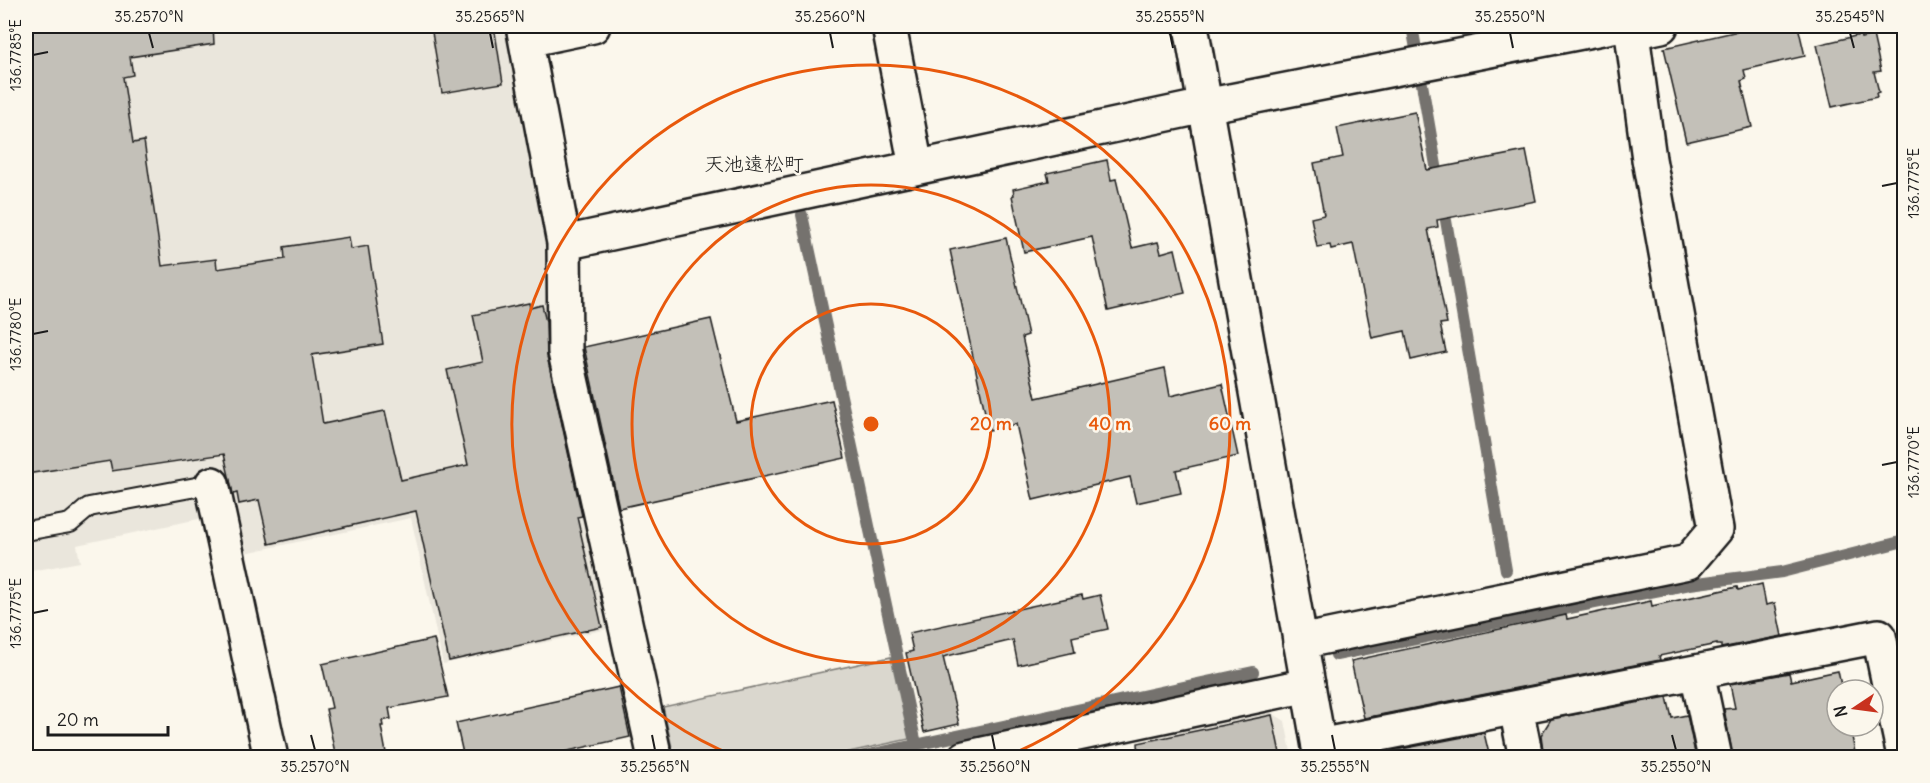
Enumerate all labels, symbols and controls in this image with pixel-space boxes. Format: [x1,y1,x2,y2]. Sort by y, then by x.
text: 35.2570°N [114,7,184,26]
text: 35.2565°N [455,7,525,26]
text: 35.2560°N [795,7,866,26]
text: 35.2555°N [1135,7,1205,26]
text: 35.2550°N [1475,7,1545,26]
text: 35.2545°N [1815,7,1885,26]
text: 136.7785°E [6,19,25,91]
text: 136.7775°E [1904,147,1923,218]
district label: 天池遠松町 [704,151,804,176]
text: 136.7780°E [6,297,25,371]
text: 20 m [970,412,1012,435]
text: 40 m [1089,412,1131,435]
text: 60 m [1209,412,1251,435]
centre of rings [861,414,881,434]
text: 136.7770°E [1904,426,1923,498]
text: 136.7775°E [6,577,25,648]
north arrow [1825,678,1885,738]
scale bar [48,699,168,737]
text: N [1829,704,1851,719]
text: 20 m [57,708,99,731]
text: 35.2570°N [280,757,350,776]
text: 35.2565°N [620,757,690,776]
text: 35.2560°N [960,757,1031,776]
text: 35.2555°N [1300,757,1370,776]
text: 35.2550°N [1641,757,1711,776]

